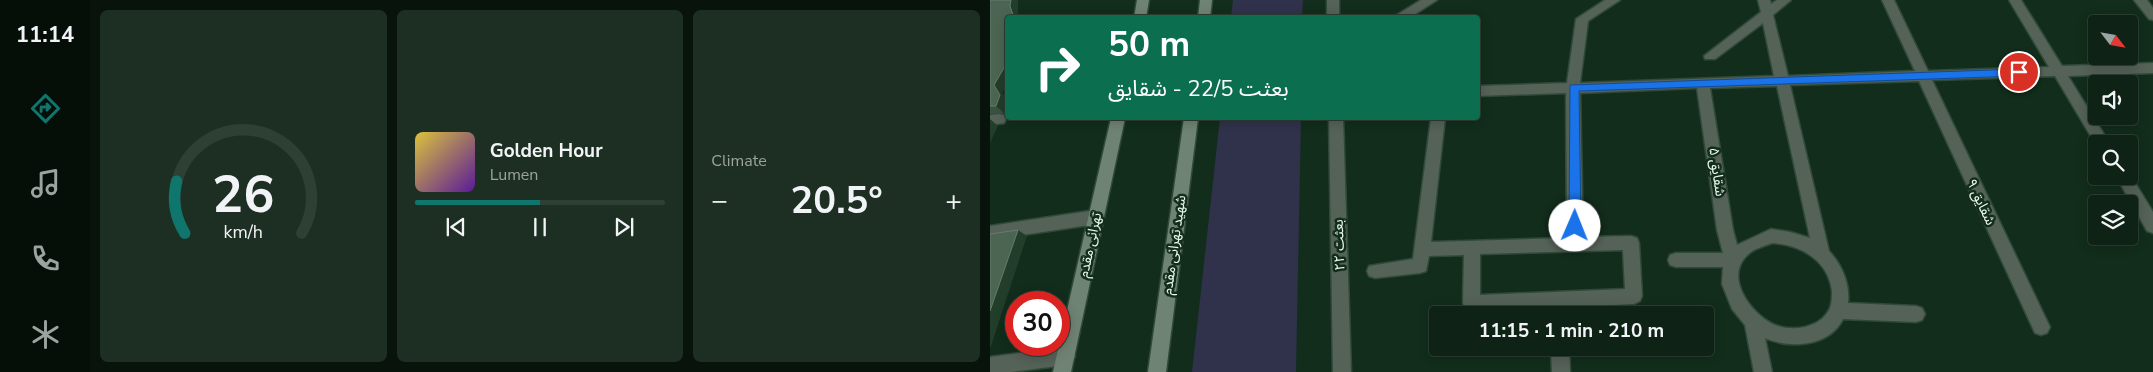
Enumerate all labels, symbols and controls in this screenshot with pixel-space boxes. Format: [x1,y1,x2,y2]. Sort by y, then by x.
north arrow [2088,15,2138,65]
map controls [2088,15,2138,245]
text: 11:14 [16,20,74,50]
text: 50 m [1108,21,1190,68]
icon: right [1025,35,1090,100]
pin [1998,51,2040,93]
icon: arrive [2005,58,2033,86]
text: بعثت 22/5 - شقایق [1108,74,1289,104]
button: sound [2088,75,2138,125]
icon: directions [28,91,63,126]
button: search [2088,135,2138,185]
text: Golden Hour [490,138,603,164]
street label: شقایق ۵ [1704,146,1730,198]
text: Climate [711,150,767,172]
text: 26 [212,159,275,230]
text: Lumen [490,164,538,186]
icon: music [28,166,63,201]
text: 20.5° [791,175,883,226]
street label: شقایق ۹ [1962,176,2000,228]
text: − [711,182,728,220]
text: + [945,182,962,220]
street label: شهید تهرانی مقدم [1158,194,1191,296]
button: layers [2088,195,2138,245]
position arrow [1548,199,1600,251]
street label: تهرانی مقدم [1074,211,1107,279]
icon: previous [442,213,470,241]
icon: pause [526,213,554,241]
icon: next [610,213,638,241]
street label: بعثت ۲۲ [1329,219,1349,271]
text: km/h [224,220,263,244]
icon: phone [28,241,63,276]
speed limit sign: 30 [1005,291,1070,356]
icon: climate [28,317,63,352]
text: 11:15 · 1 min · 210 m [1479,318,1664,344]

